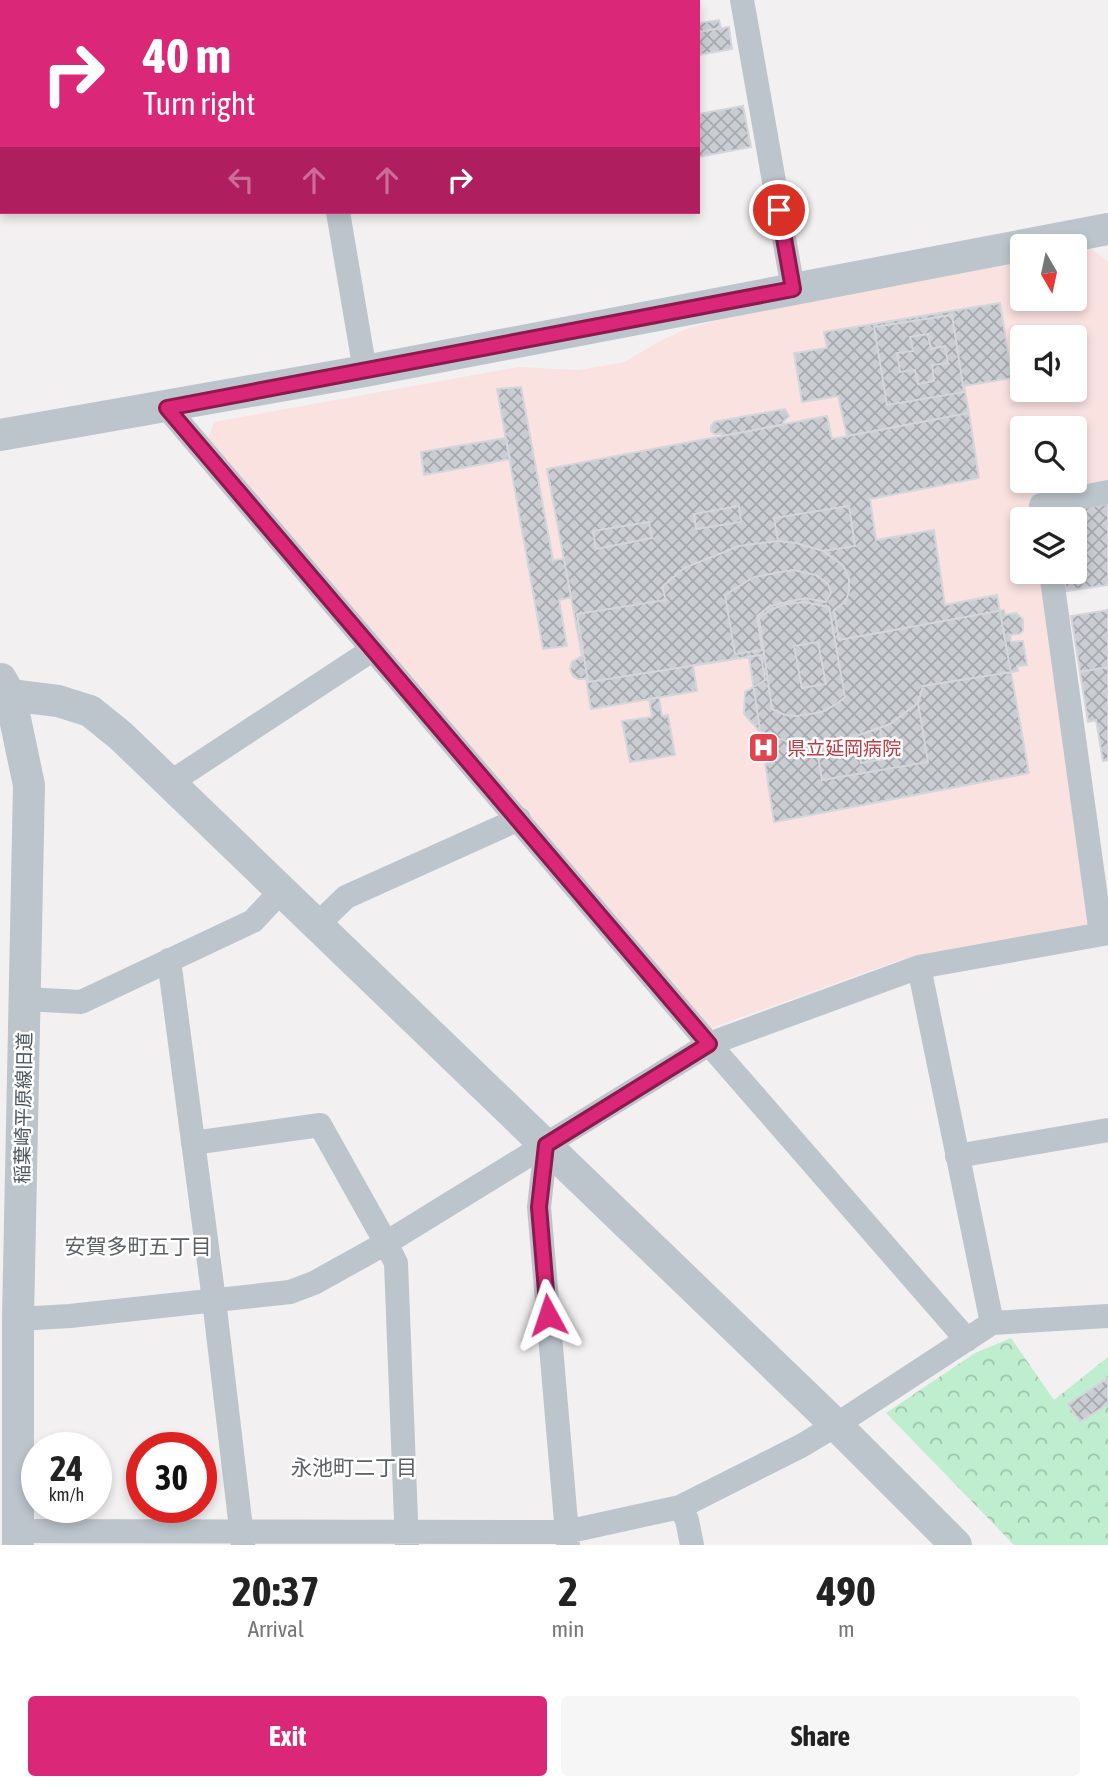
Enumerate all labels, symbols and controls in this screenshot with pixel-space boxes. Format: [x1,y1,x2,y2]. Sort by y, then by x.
text: 40 m [143,27,231,83]
icon: right [28,28,119,119]
text: Turn right [143,85,256,122]
icon: left [222,161,260,199]
icon: ahead [295,161,333,199]
icon: ahead [368,161,406,199]
icon: right [441,161,479,199]
pin [749,180,809,240]
icon: arrive [760,191,798,229]
north arrow [1010,234,1087,312]
map controls [1010,234,1087,584]
button: sound [1010,325,1087,402]
button: search [1010,416,1087,493]
button: layers [1010,507,1087,584]
hospital icon: 県立延岡病院 [747,731,781,765]
place label: 県立延岡病院 [787,737,901,759]
street label: 稲葉崎平原線旧道 [11,1032,35,1184]
district label: 安賀多町五丁目 [65,1234,212,1258]
position arrow [511,1278,585,1352]
speed limit sign: 30 [126,1432,217,1523]
text: 24 [50,1448,83,1488]
district label: 永池町二丁目 [291,1455,417,1479]
text: km/h [49,1484,84,1505]
text: 20:37 [232,1567,319,1615]
text: 2 [558,1567,578,1615]
text: 490 [817,1567,876,1615]
text: Arrival [248,1616,304,1642]
text: min [552,1616,585,1642]
text: m [838,1616,855,1642]
button: Exit [28,1696,547,1776]
button: Share [561,1696,1080,1776]

